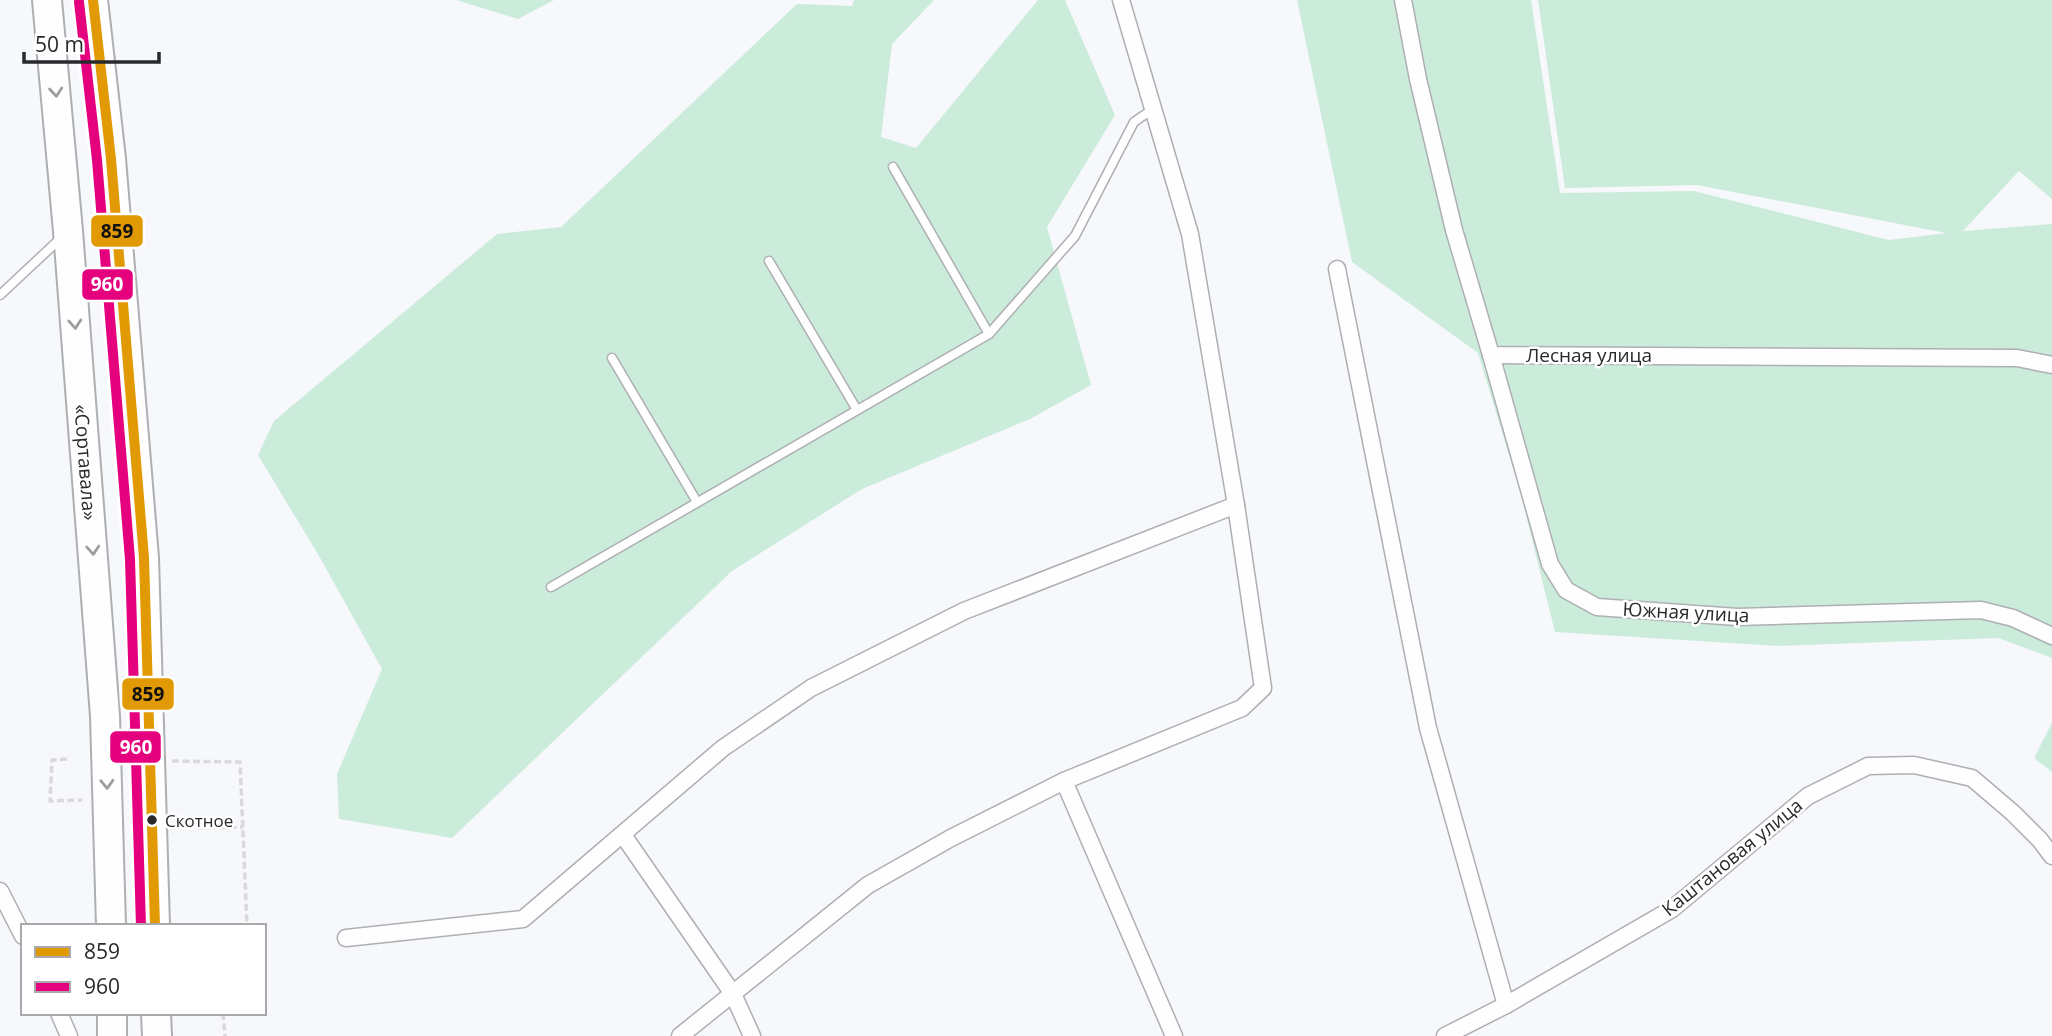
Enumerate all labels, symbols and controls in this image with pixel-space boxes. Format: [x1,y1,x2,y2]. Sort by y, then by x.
scale bar [24,21,159,65]
text: 50 m [35,30,84,58]
one-way arrow [48,87,63,98]
line badge: 859 [90,214,144,248]
text: 859 [101,218,133,244]
line badge: 960 [81,268,134,301]
text: 960 [91,271,123,297]
one-way arrow [67,318,82,329]
street label: Лесная улица [1526,342,1652,368]
street label: «Сортавала» [68,403,103,521]
one-way arrow [85,545,100,556]
street label: Южная улица [1622,596,1750,628]
line badge: 859 [121,677,175,711]
text: 859 [132,681,164,707]
line badge: 960 [109,730,162,764]
text: 960 [120,734,152,760]
one-way arrow [99,780,115,790]
street label: Каштановая улица [1656,792,1808,922]
place label: Скотное [165,809,233,832]
marker: Скотное [145,813,159,827]
legend [21,924,266,1015]
text: 859 [84,937,120,965]
text: 960 [84,972,120,1000]

